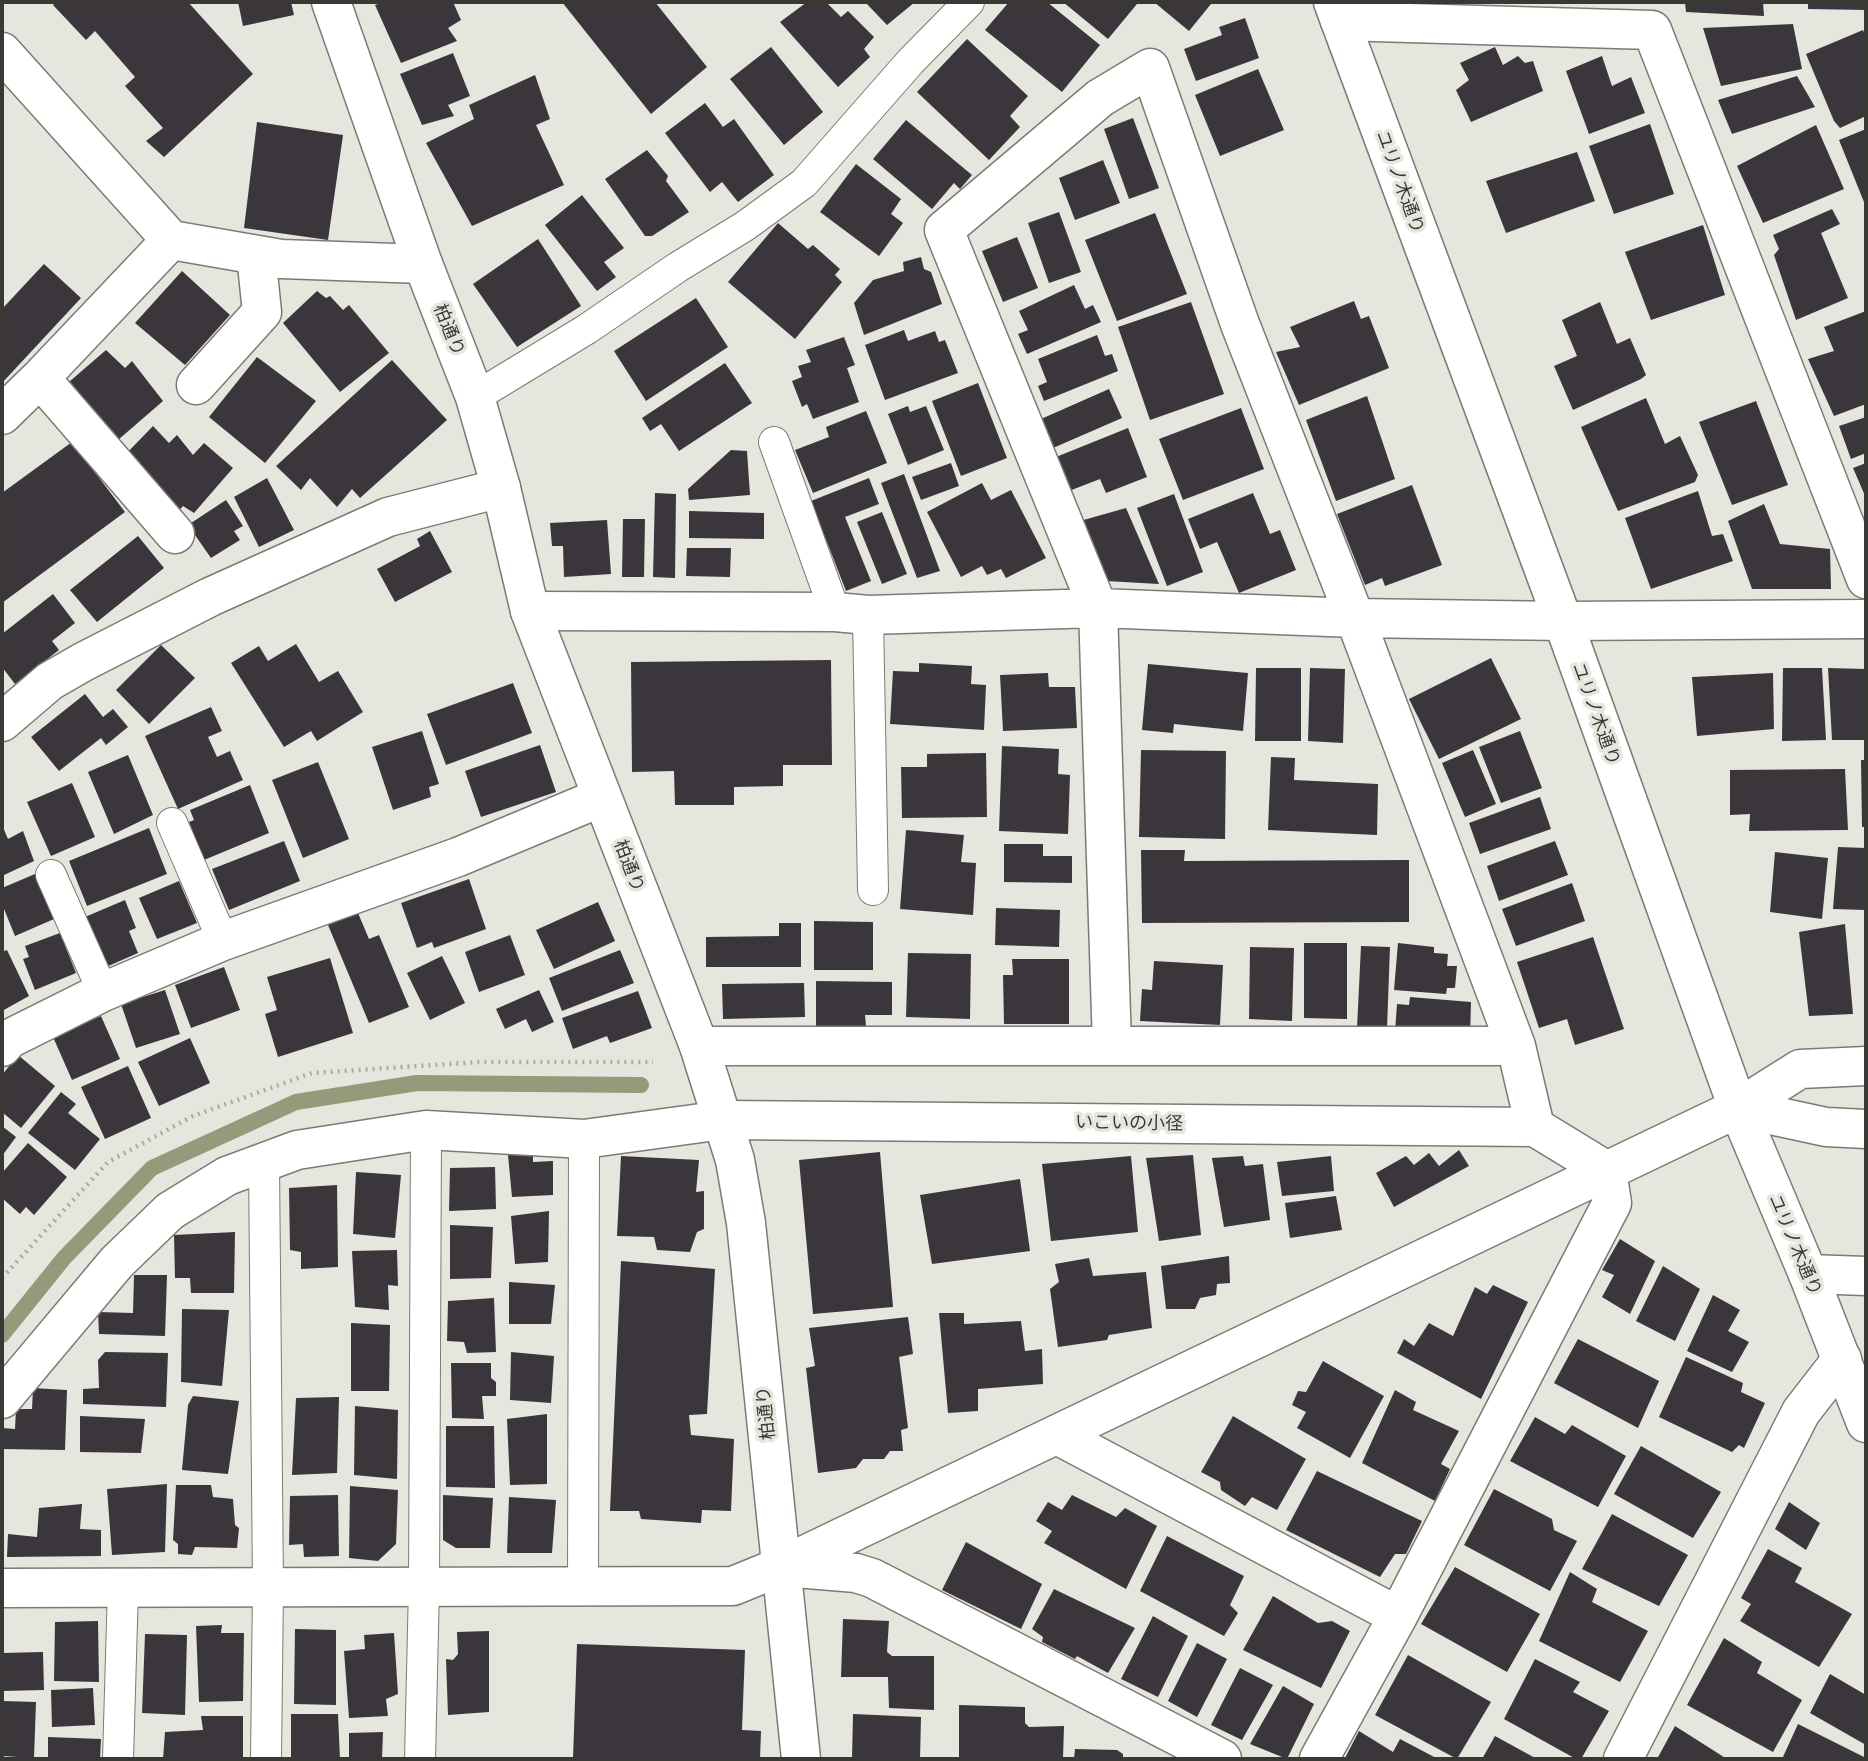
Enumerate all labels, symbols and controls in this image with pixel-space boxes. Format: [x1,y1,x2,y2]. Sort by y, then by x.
street label: ユリノ木通り [1371,128,1429,236]
street label: 柏通り [429,301,469,359]
street label: ユリノ木通り [1567,660,1625,768]
street label: 柏通り [609,837,649,895]
street label: いこいの小径 [1075,1111,1183,1135]
street label: ユリノ木通り [1764,1191,1826,1299]
street label: 柏通り [752,1385,780,1441]

